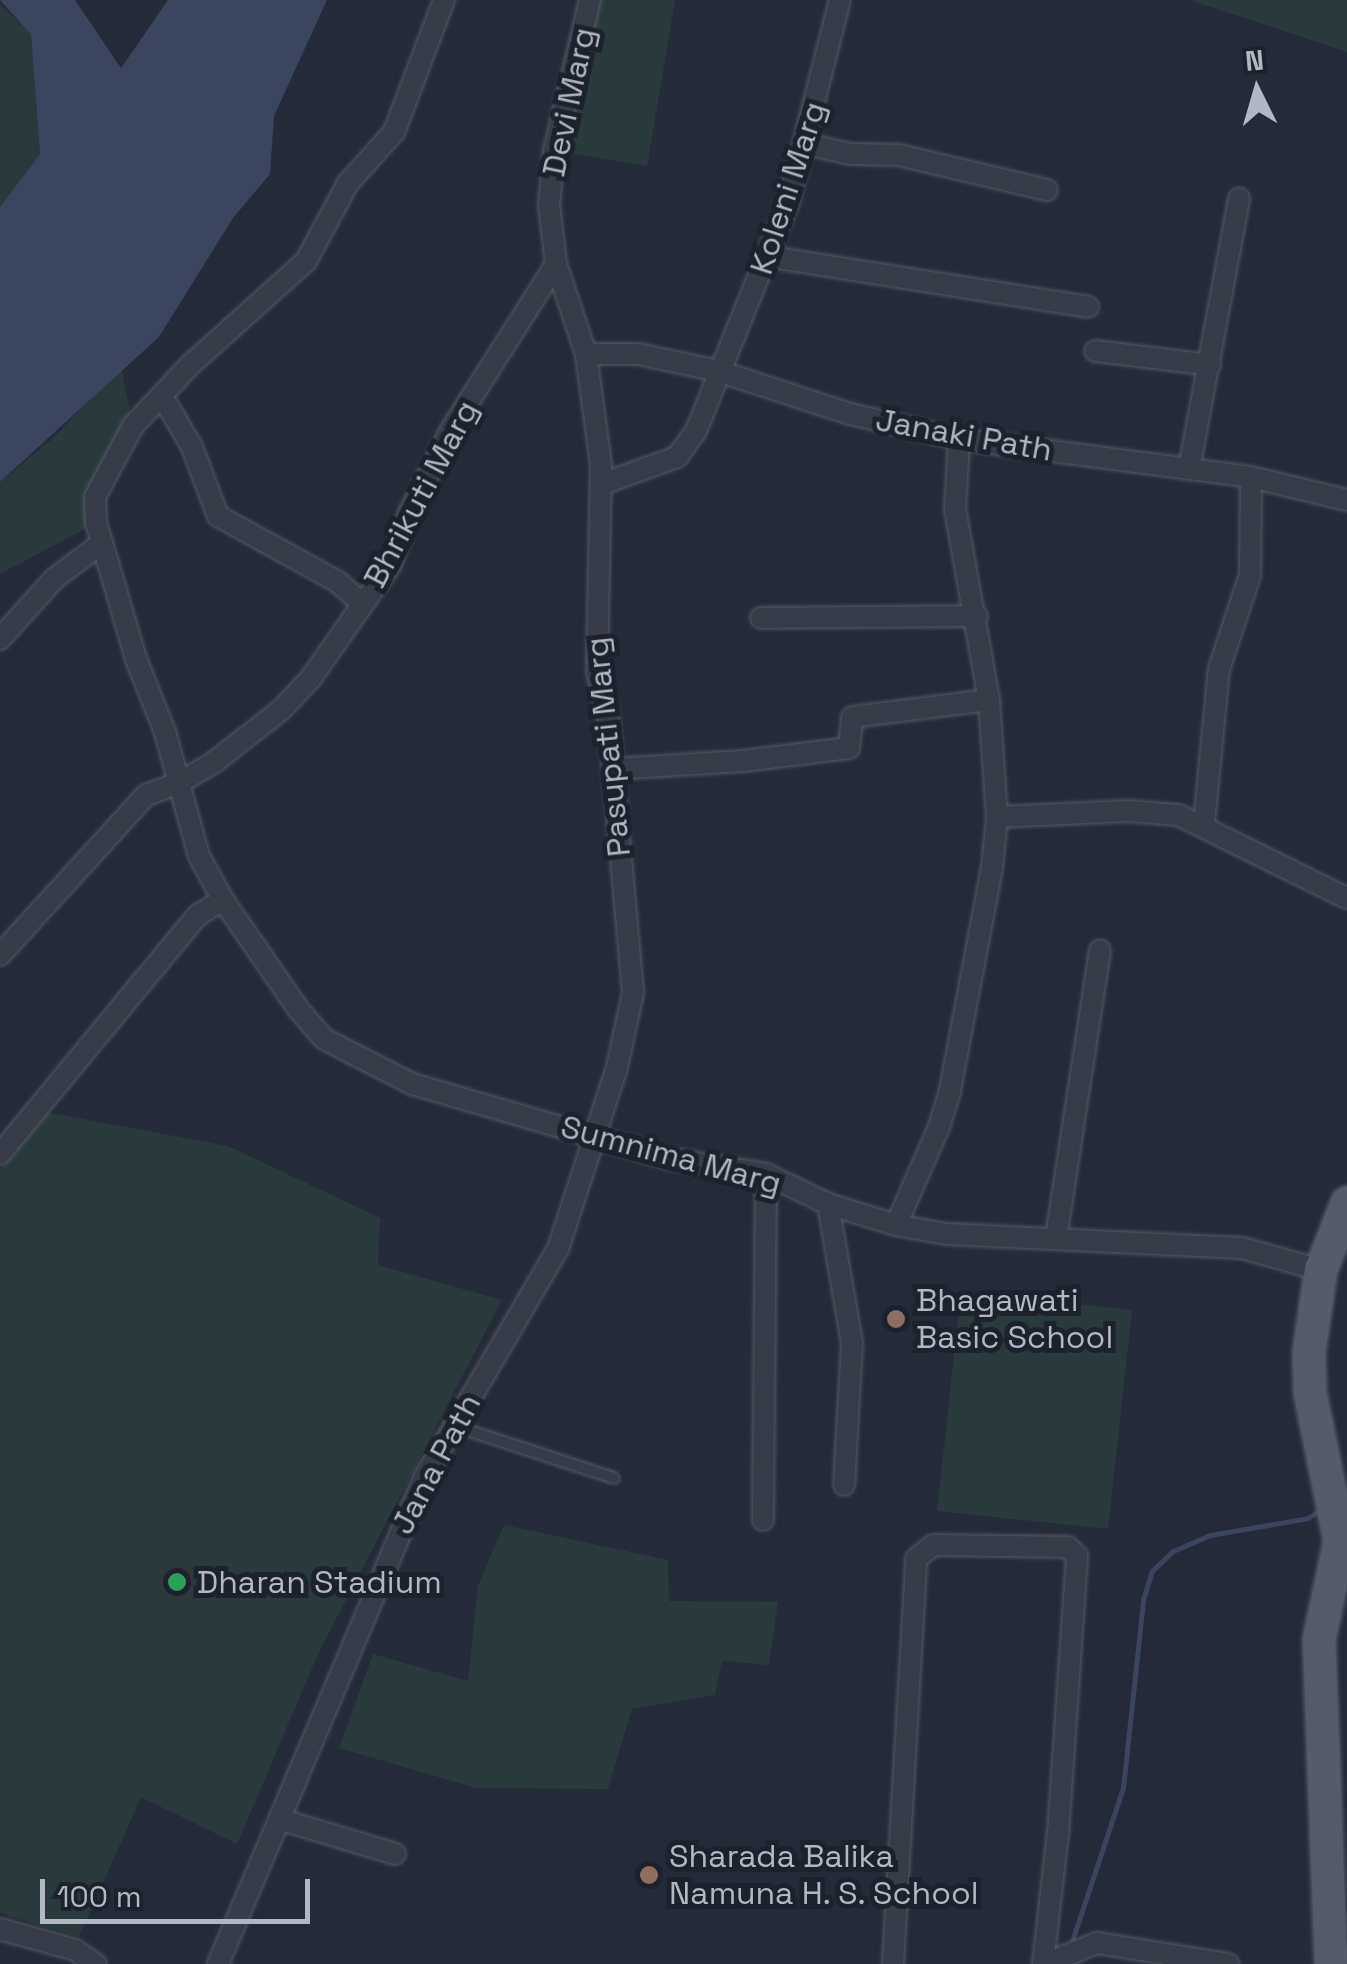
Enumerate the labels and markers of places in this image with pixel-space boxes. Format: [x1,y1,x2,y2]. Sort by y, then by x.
place label: Bhagawati Basic School [916,1282,1113,1357]
marker: Bhagawati Basic School [885,1308,907,1330]
place label: Dharan Stadium [197,1563,442,1601]
marker: Dharan Stadium [166,1571,188,1593]
place label: Sharada Balika Namuna H. S. School [669,1838,981,1913]
marker: Sharada Balika Namuna H. S. School [638,1864,660,1886]

